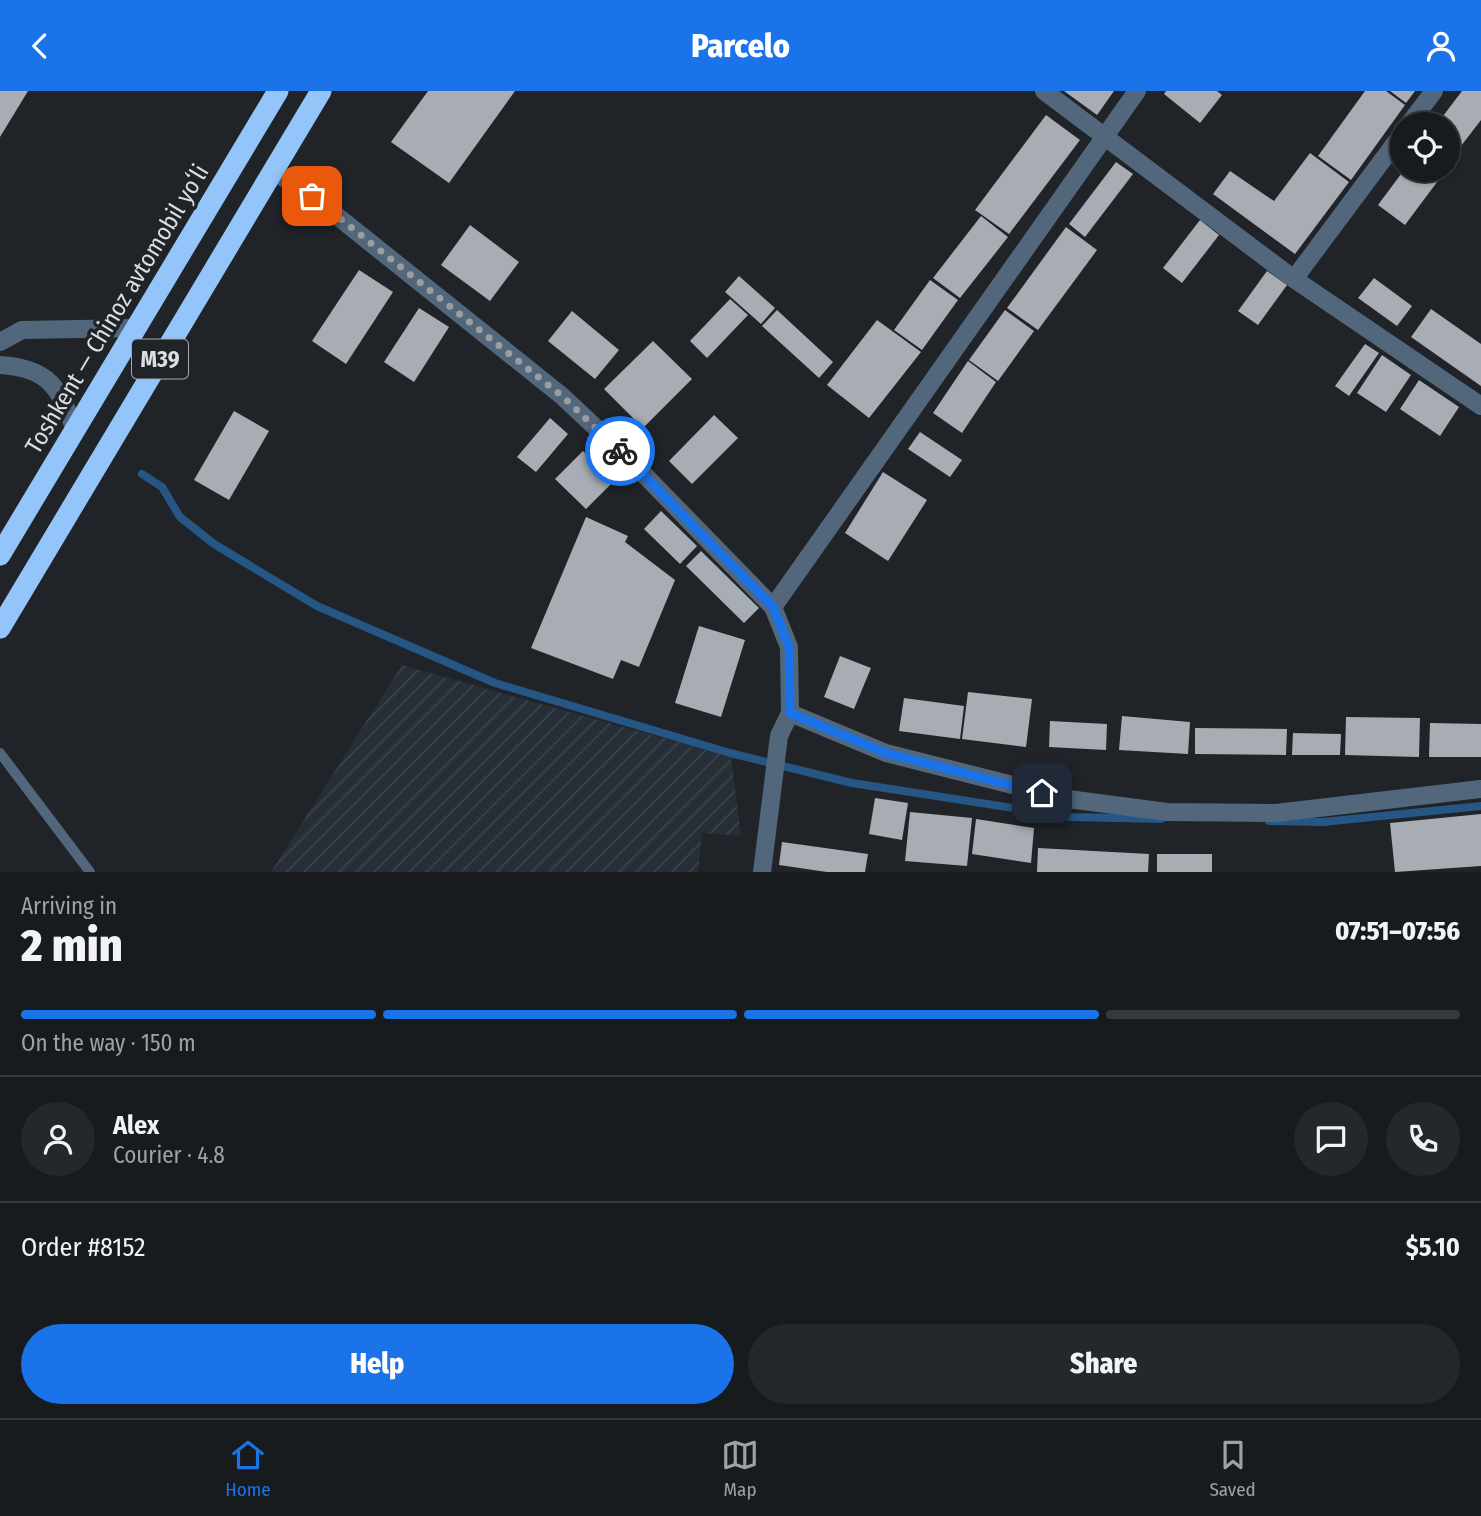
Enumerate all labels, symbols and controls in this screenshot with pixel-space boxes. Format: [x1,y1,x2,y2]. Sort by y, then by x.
icon: back [21,27,59,65]
text: Parcelo [691,27,790,65]
icon: person [1422,27,1460,65]
map controls [1390,112,1460,182]
button: locate [1390,112,1460,182]
street label: Toshkent — Chinoz avtomobil yoʻli [19,159,215,459]
pin [282,166,342,226]
icon: bag [293,177,331,215]
road number: M39 [132,339,188,379]
courier [585,416,655,486]
icon: bike [601,432,639,470]
pin [1012,763,1072,823]
icon: home [1023,774,1061,812]
text: Arriving in [21,892,117,920]
text: 07:51–07:56 [1335,916,1460,947]
text: 2 min [21,918,123,973]
text: On the way · 150 m [21,1029,196,1057]
button: person [21,1102,95,1176]
button: chat [1294,1102,1368,1176]
button: phone [1386,1102,1460,1176]
text: Alex [113,1110,159,1141]
text: Courier · 4.8 [113,1141,225,1169]
text: Order #8152 [21,1232,146,1263]
text: $5.10 [1406,1232,1460,1263]
button: Help [21,1324,734,1404]
button: Share [748,1324,1460,1404]
tab: Home [225,1436,271,1501]
tab: Map [721,1436,759,1501]
tab: Saved [1209,1436,1256,1501]

